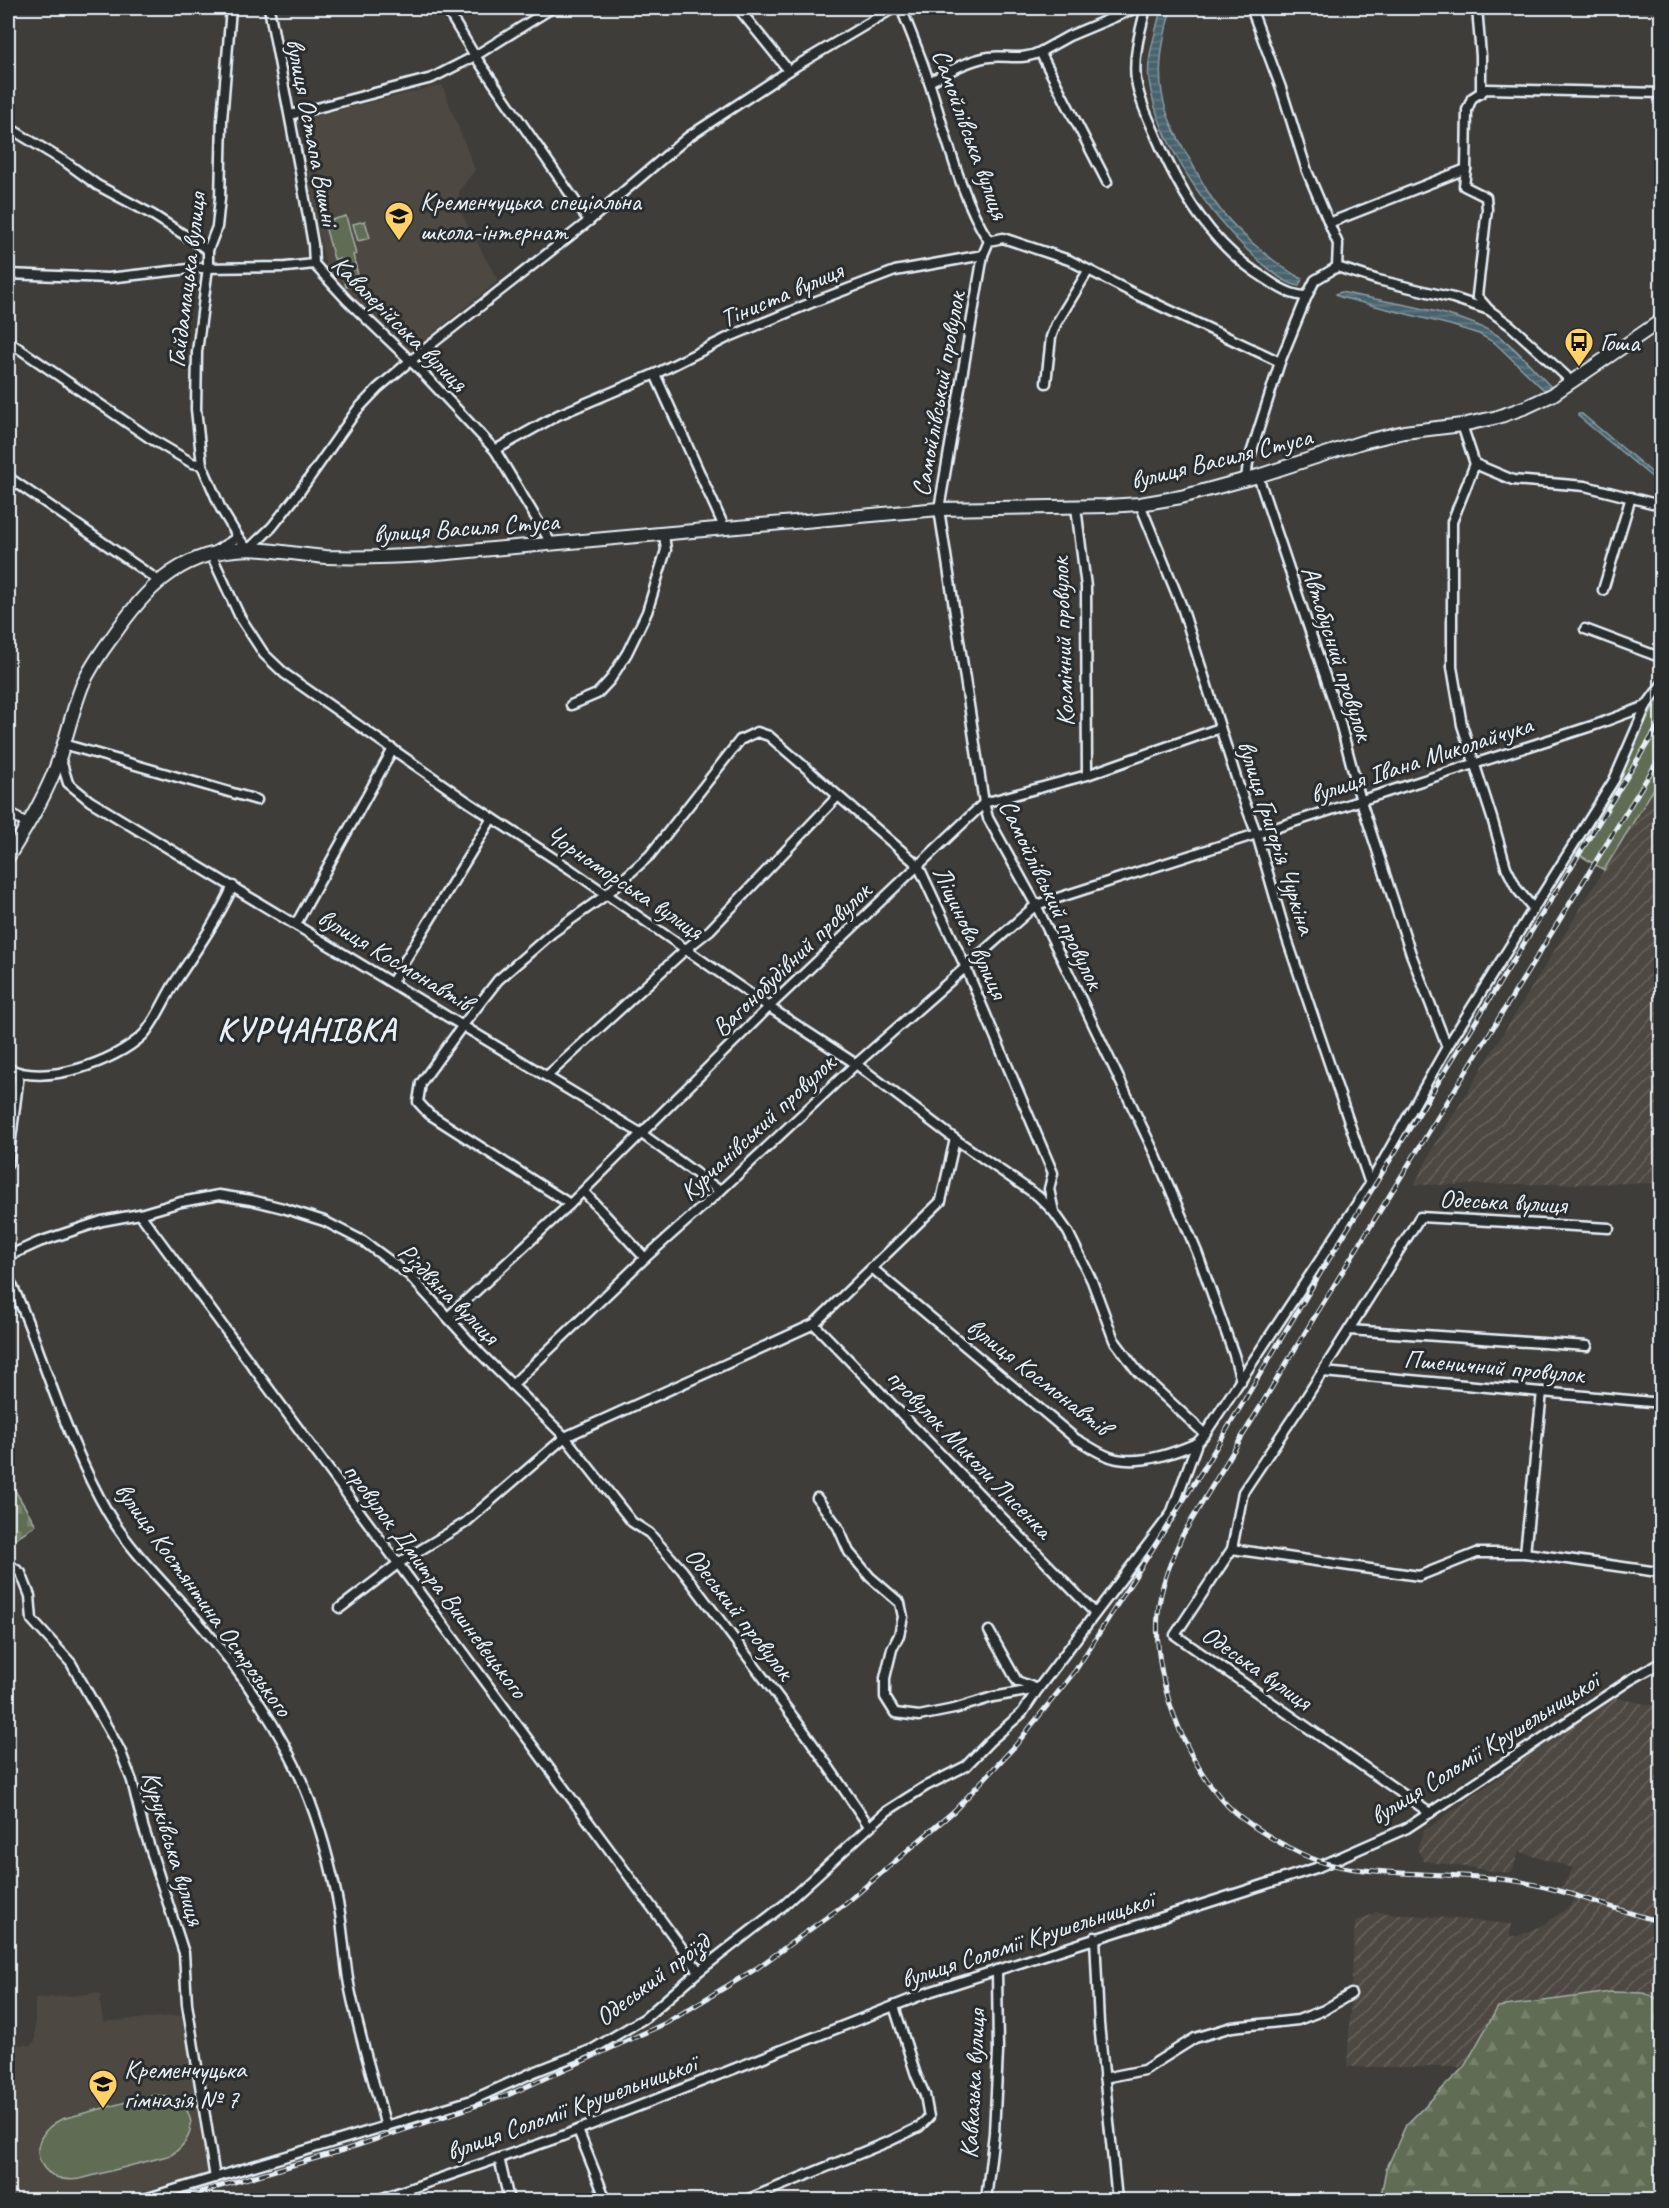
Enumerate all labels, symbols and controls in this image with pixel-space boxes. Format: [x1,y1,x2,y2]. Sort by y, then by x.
street label: вулиця Остапа Вишні [278,36,347,232]
street label: Самойлівська вулиця [924,45,1017,225]
place label: Кременчуцька спеціальна школа-інтернат [420,185,642,248]
street label: Гайдамацька вулиця [159,189,214,369]
school or university icon: Кременчуцька спеціальна школа-інтернат [383,200,415,242]
street label: Кавалерійська вулиця [324,248,476,400]
street label: Тіниста вулиця [715,253,849,335]
street label: Самойлівський провулок [904,287,973,499]
bus stop icon: Гоша [1563,326,1595,368]
place label: Гоша [1600,326,1641,359]
street label: вулиця Василя Стуса [1127,420,1317,497]
street label: вулиця Василя Стуса [372,504,561,550]
street label: Космічний провулок [1043,554,1082,727]
street label: Автобусний провулок [1294,562,1382,747]
street label: вулиця Івана Миколайчука [1306,707,1538,811]
street label: вулиця Григорія Чуркіна [1230,736,1324,940]
street label: Самойлівський провулок [991,794,1113,997]
street label: Чорноморська вулиця [539,817,711,948]
street label: Ліщинова вулиця [925,860,1017,1006]
street label: Вагонобудівний провулок [705,873,880,1044]
street label: вулиця Космонавтів [312,901,483,1021]
district label: КУРЧАНІВКА [217,1009,398,1050]
street label: Курчанівський провулок [673,1045,844,1208]
street label: Одеська вулиця [1439,1182,1569,1221]
street label: Різдвяна вулиця [390,1235,508,1353]
street label: вулиця Космонавтів [960,1310,1122,1447]
street label: Пшеничний провулок [1403,1342,1588,1391]
street label: провулок Миколи Лисенка [880,1361,1061,1547]
street label: провулок Дмитра Вишневецького [336,1456,536,1706]
street label: вулиця Костянтина Острозького [107,1476,301,1725]
street label: Одеський провулок [678,1540,803,1688]
street label: Одеська вулиця [1195,1617,1320,1718]
street label: вулиця Соломії Крушельницької [1364,1662,1609,1832]
street label: Куруківська вулиця [134,1767,213,1931]
street label: вулиця Соломії Крушельницької [897,1881,1163,1996]
street label: Одеський проїзд [588,1924,719,2034]
street label: Кавказька вулиця [952,2006,993,2159]
street label: вулиця Соломії Крушельницької [442,2045,706,2168]
place label: Кременчуцька гімназія № 7 [124,2053,248,2116]
school or university icon: Кременчуцька гімназія № 7 [87,2068,119,2110]

